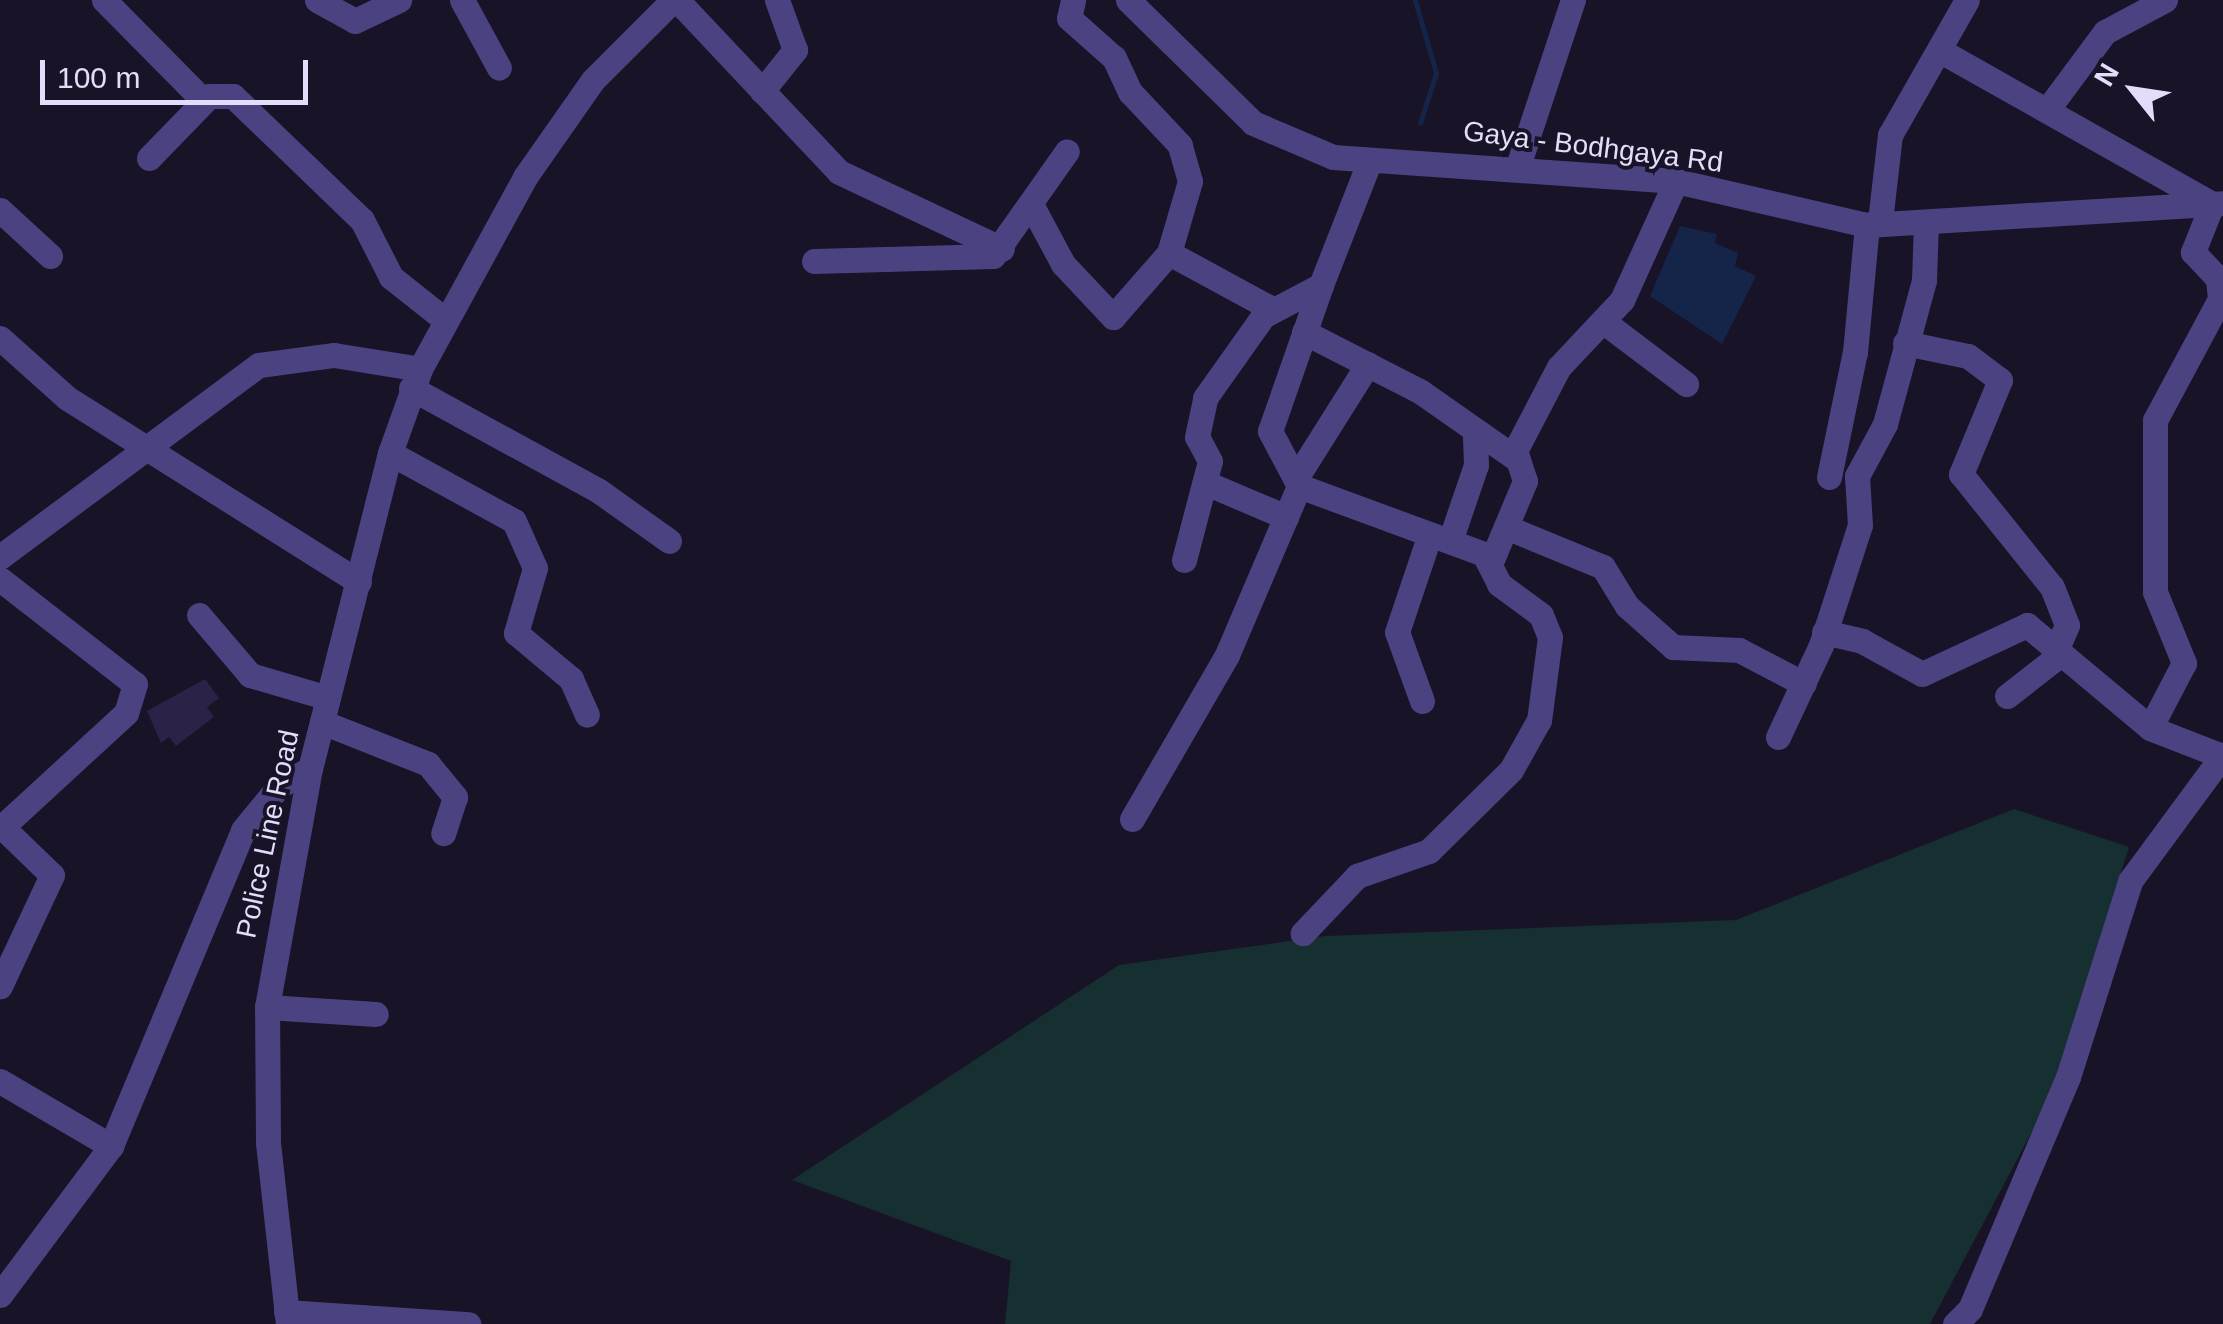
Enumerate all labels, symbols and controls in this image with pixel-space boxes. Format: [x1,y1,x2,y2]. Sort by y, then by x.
scale bar [45,40,312,102]
north arrow [2083,40,2183,140]
text: N [2088,58,2125,91]
text: 100 m [57,61,140,94]
street label: Gaya - Bodhgaya Rd [1461,114,1725,180]
street label: Police Line Road [230,727,306,941]

